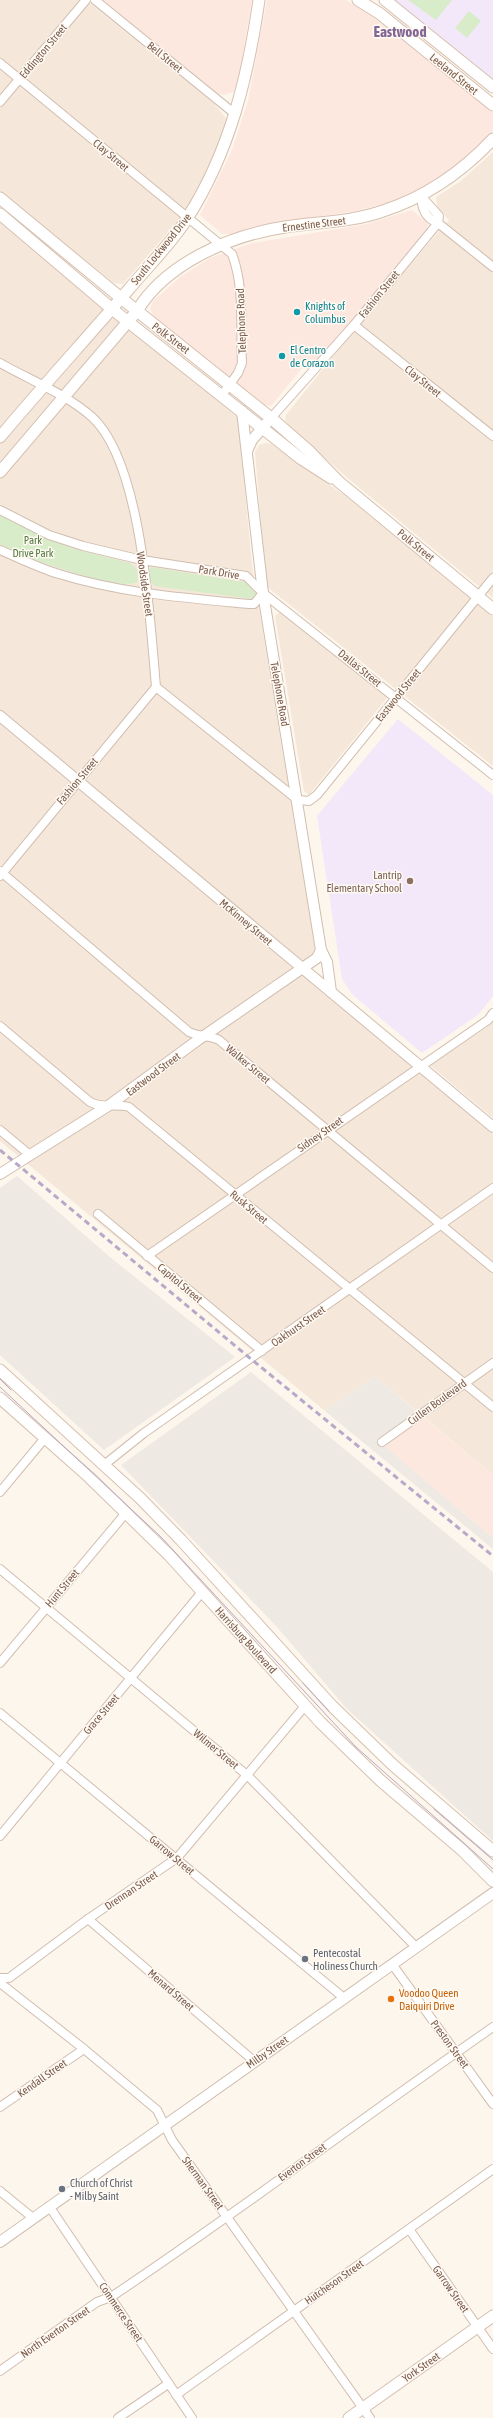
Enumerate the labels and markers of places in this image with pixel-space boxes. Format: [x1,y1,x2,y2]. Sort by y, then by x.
place label: Knights of Columbus [305,300,346,325]
marker: Knights of Columbus [292,307,302,317]
place label: El Centro de Corazon [290,344,334,369]
marker: El Centro de Corazon [277,351,287,361]
place label: Lantrip Elementary School [326,869,402,894]
marker: Lantrip Elementary School [405,876,415,886]
place label: Pentecostal Holiness Church [313,1947,378,1972]
marker: Pentecostal Holiness Church [300,1954,310,1964]
place label: Voodoo Queen Daiquiri Drive [399,1987,458,2012]
marker: Voodoo Queen Daiquiri Drive [386,1994,396,2004]
place label: Church of Christ - Milby Saint [70,2177,133,2202]
marker: Church of Christ - Milby Saint [57,2184,67,2194]

